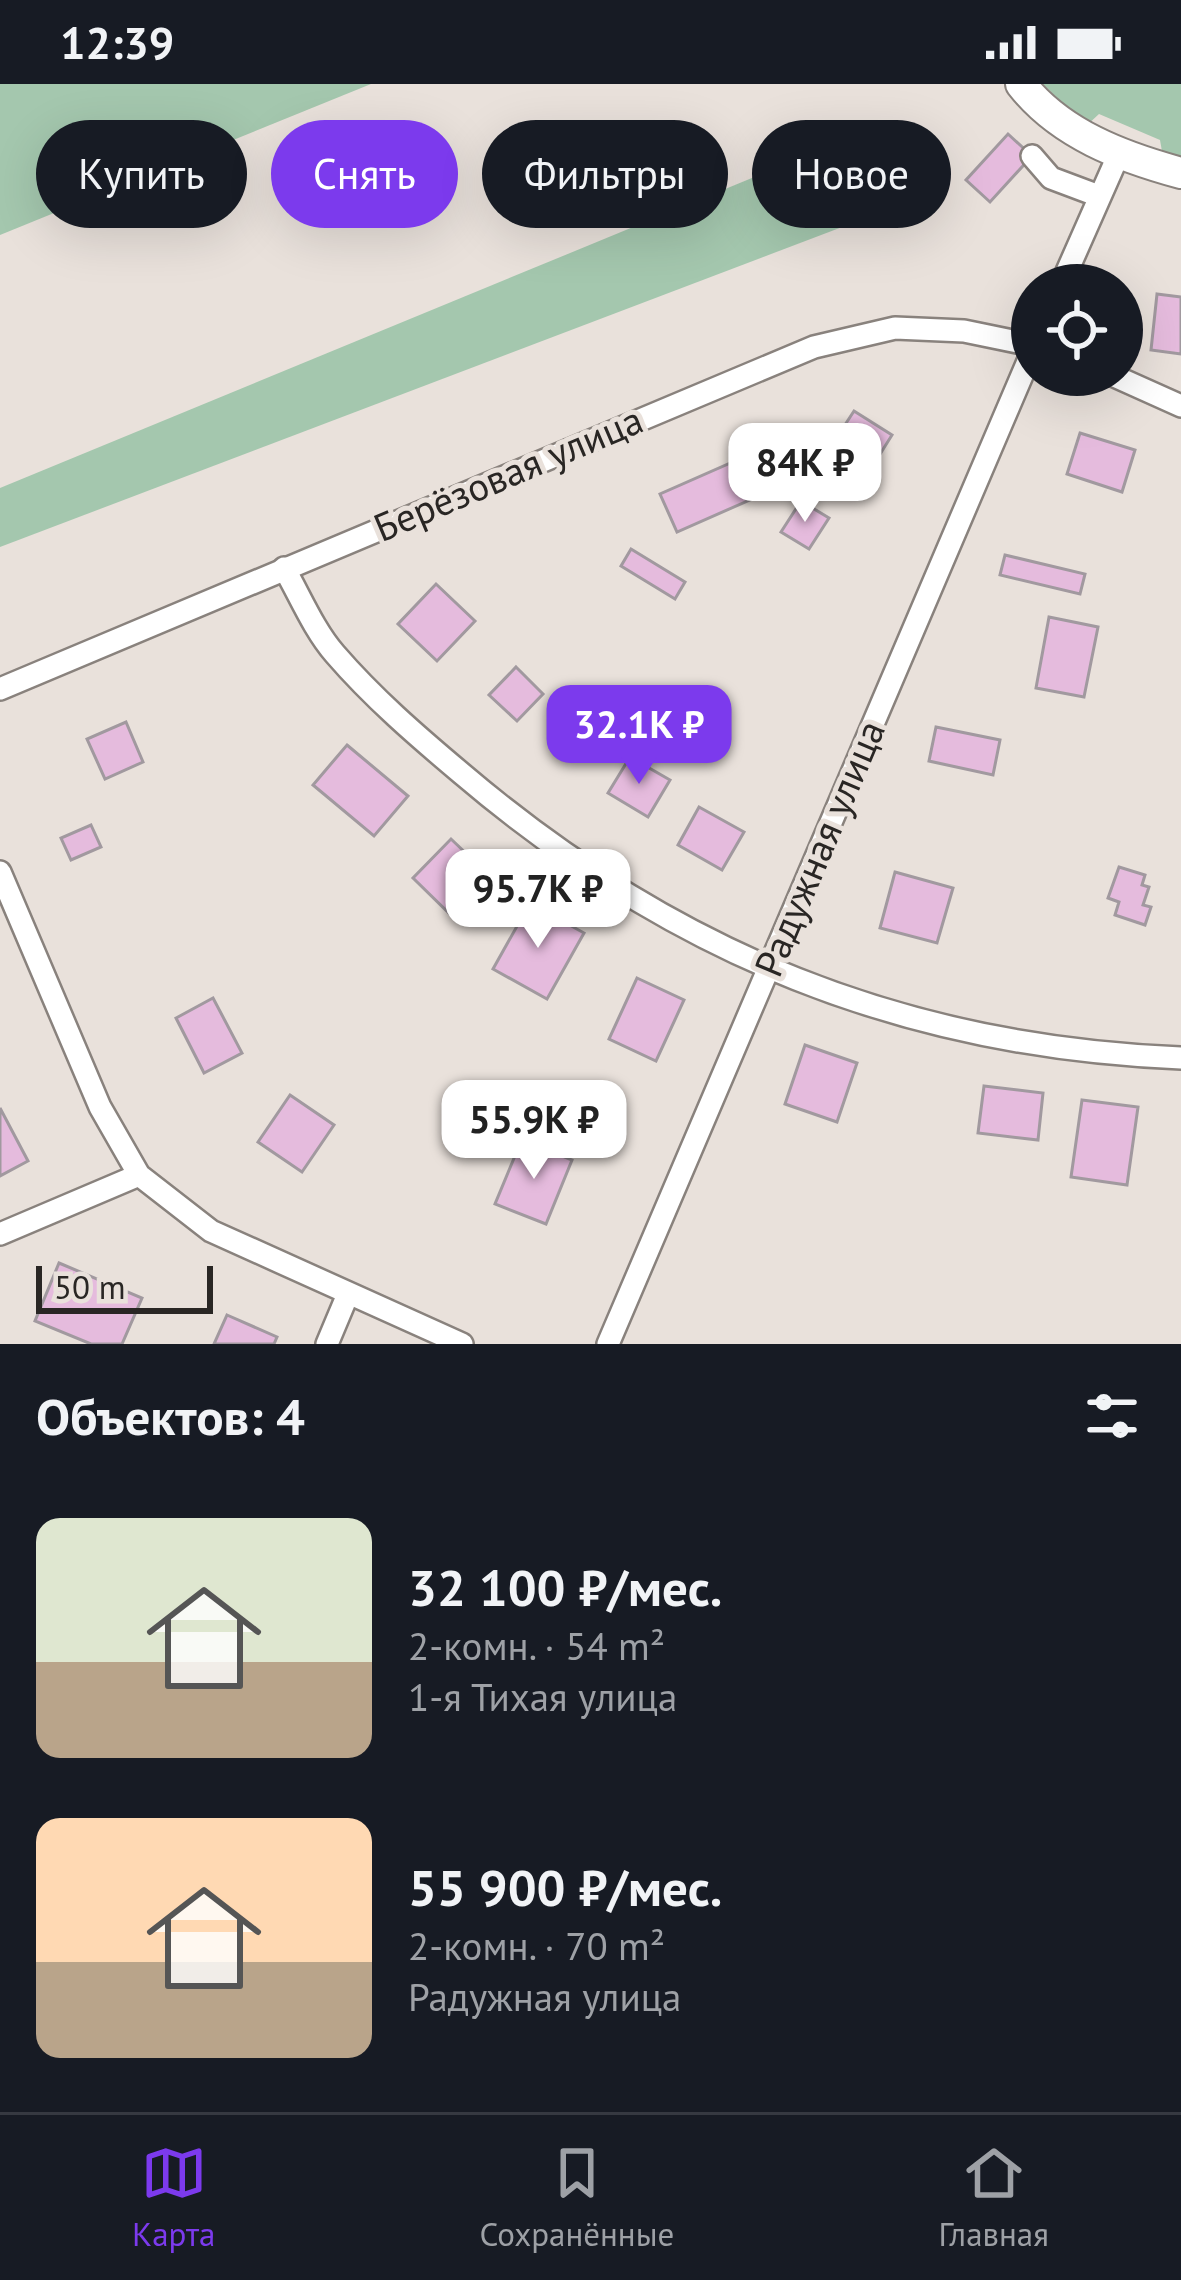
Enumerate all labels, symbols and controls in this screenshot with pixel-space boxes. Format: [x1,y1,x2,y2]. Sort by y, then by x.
text: 12:39 [60,13,174,71]
chip: Купить [36,120,247,228]
chip: Снять [271,120,458,228]
chip: Фильтры [482,120,728,228]
chip: Новое [752,120,951,228]
map controls [1011,264,1143,396]
button: locate [1011,264,1143,396]
street label: Берёзовая улица [366,393,650,553]
pin: 84K ₽ [721,423,889,525]
text: 84K ₽ [755,436,855,487]
pin: 32.1K ₽ [528,685,750,787]
text: 32.1K ₽ [574,698,704,749]
street label: Радужная улица [742,712,896,984]
pin: 95.7K ₽ [427,849,649,951]
text: 95.7K ₽ [473,862,603,913]
pin: 55.9K ₽ [423,1080,645,1182]
text: 55.9K ₽ [469,1093,599,1144]
scale bar [36,1260,213,1313]
text: 50 m [54,1265,126,1308]
text: Объектов: 4 [36,1383,305,1449]
icon: filters [1079,1383,1145,1449]
text: 32 100 ₽/мес. [408,1554,722,1620]
icon: home [132,1566,276,1710]
text: 2-комн. · 54 m² [408,1620,665,1671]
text: 1-я Тихая улица [408,1671,677,1722]
text: 55 900 ₽/мес. [408,1854,722,1920]
icon: home [132,1866,276,2010]
text: 2-комн. · 70 m² [408,1920,665,1971]
text: Радужная улица [408,1971,681,2022]
tab: Карта [132,2140,215,2255]
tab: Сохранённые [480,2140,674,2255]
tab: Главная [938,2140,1049,2255]

